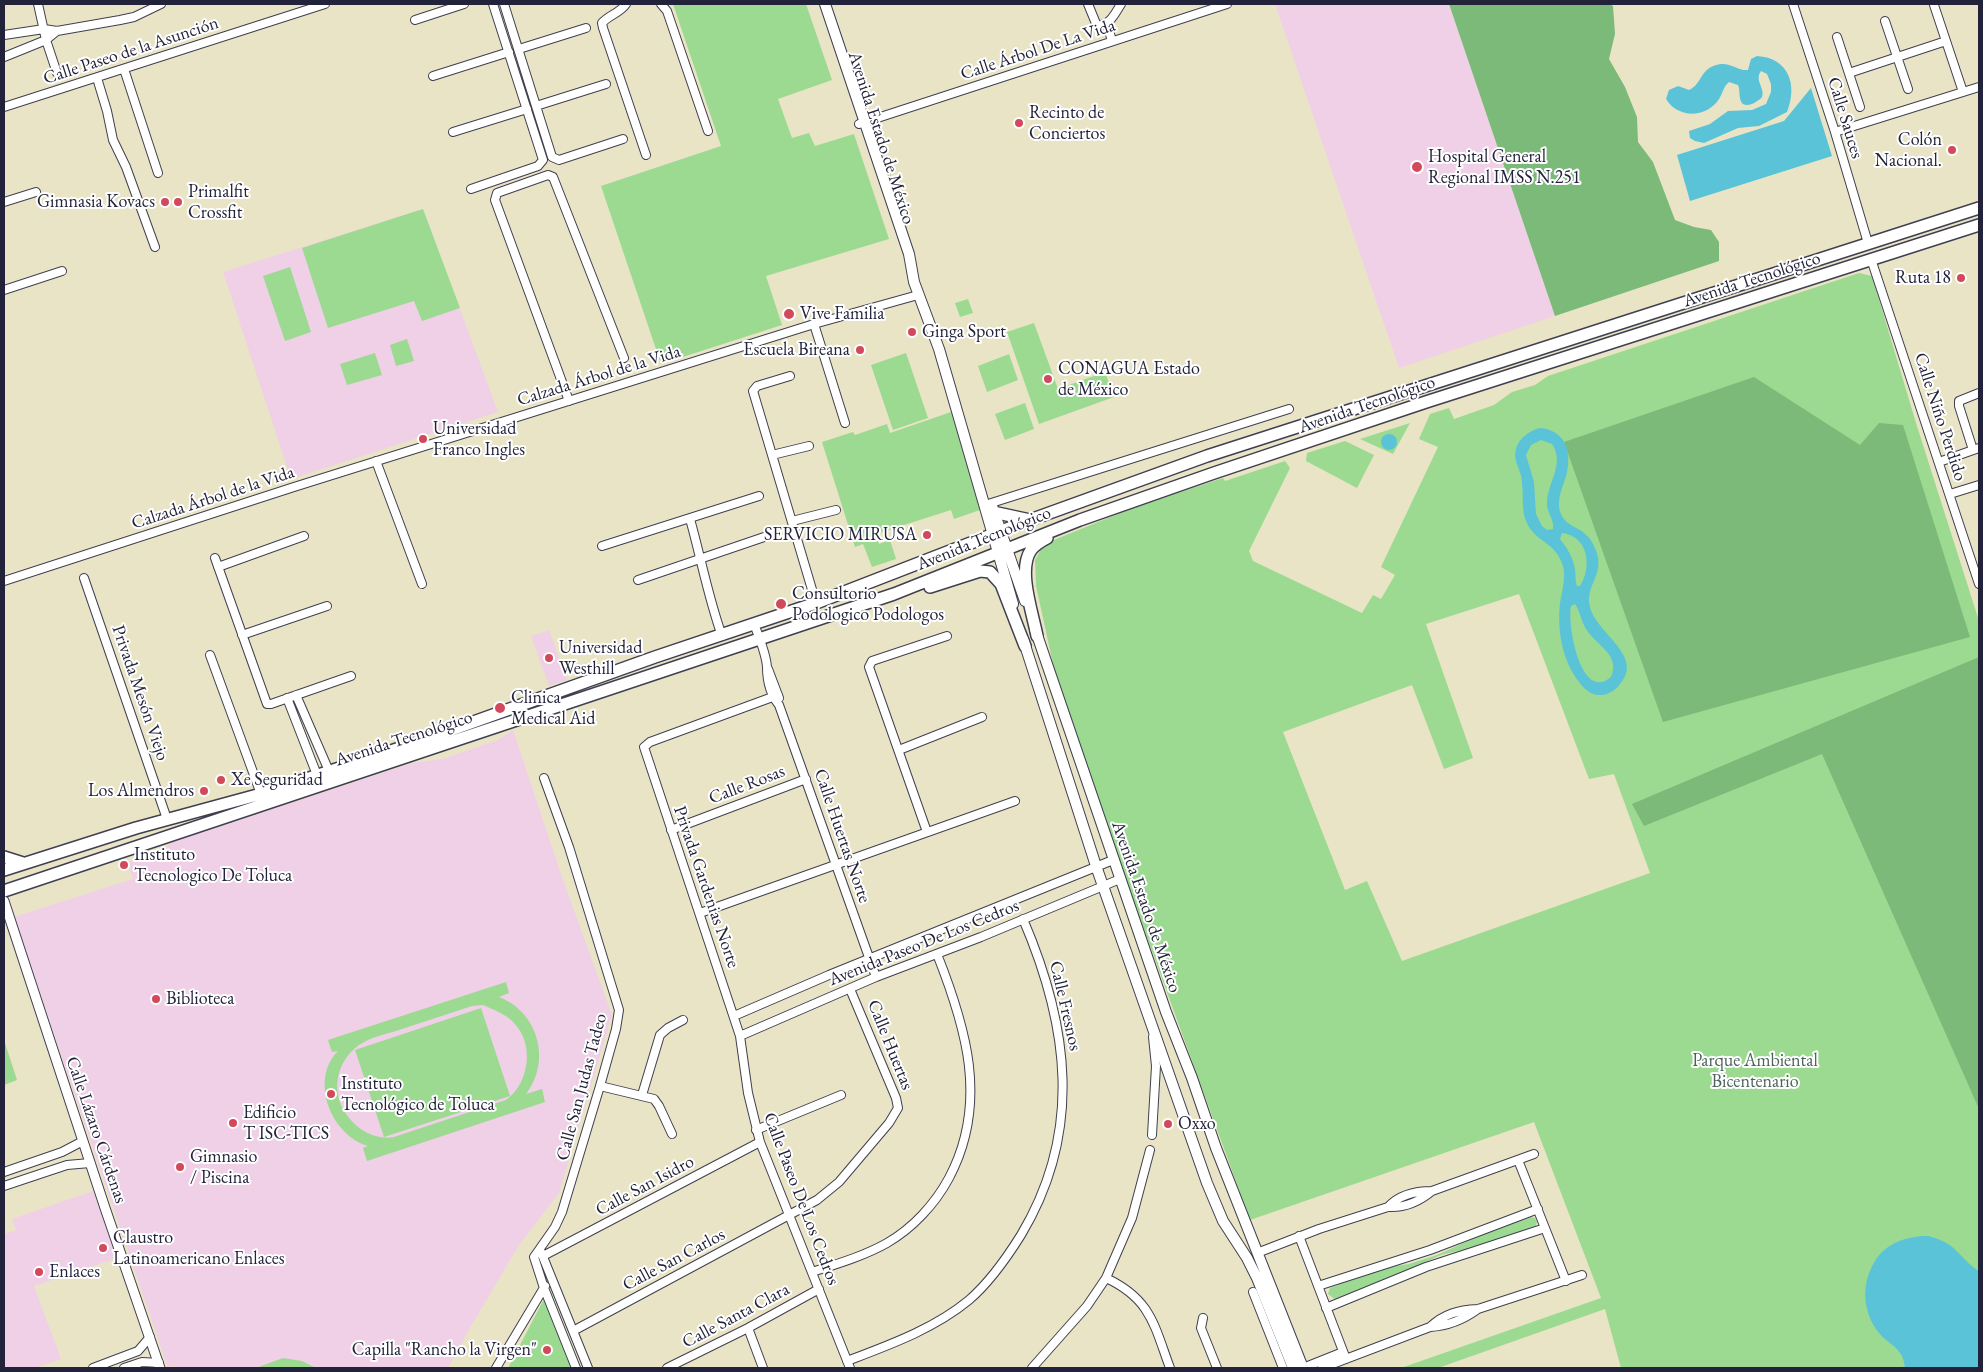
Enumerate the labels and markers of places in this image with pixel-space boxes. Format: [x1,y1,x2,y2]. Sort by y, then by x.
place label: Recinto de Conciertos [1029,102,1105,144]
marker: Recinto de Conciertos [1013,117,1025,129]
place label: Colón Nacional. [1875,129,1942,172]
marker: Colón Nacional. [1946,144,1958,156]
place label: Hospital General Regional IMSS N.251 [1428,146,1581,188]
marker: Hospital General Regional IMSS N.251 [1410,160,1424,174]
place label: Primalfit Crossfit [188,181,249,223]
place label: Gimnasia Kovacs [37,191,155,213]
marker: Gimnasia Kovacs [159,196,171,208]
marker: Primalfit Crossfit [172,196,184,208]
place label: Ruta 18 [1895,267,1951,289]
marker: Ruta 18 [1955,272,1967,284]
place label: Vive Familia [800,303,884,325]
marker: Vive Familia [782,307,796,321]
place label: Ginga Sport [922,321,1006,343]
marker: Ginga Sport [906,326,918,338]
place label: Escuela Bireana [743,339,850,361]
marker: Escuela Bireana [854,344,866,356]
place label: CONAGUA Estado de México [1058,358,1200,400]
marker: CONAGUA Estado de México [1042,373,1054,385]
place label: Universidad Franco Ingles [433,418,525,460]
marker: Universidad Franco Ingles [417,433,429,445]
place label: SERVICIO MIRUSA [764,524,917,546]
marker: SERVICIO MIRUSA [921,529,933,541]
place label: Consultorio Podologico Podologos [792,583,944,626]
marker: Consultorio Podologico Podologos [774,597,788,611]
place label: Universidad Westhill [559,637,642,680]
marker: Universidad Westhill [543,652,555,664]
place label: Clinica Medical Aid [511,687,595,730]
marker: Clinica Medical Aid [493,701,507,715]
place label: Xe Seguridad [231,769,323,791]
marker: Xe Seguridad [215,774,227,786]
place label: Los Almendros [88,780,194,802]
marker: Los Almendros [198,785,210,797]
place label: Instituto Tecnologico De Toluca [134,844,292,886]
marker: Instituto Tecnologico De Toluca [118,859,130,871]
place label: Biblioteca [166,988,234,1010]
marker: Biblioteca [150,993,162,1005]
place label: Instituto Tecnológico de Toluca [341,1073,495,1116]
marker: Instituto Tecnológico de Toluca [325,1088,337,1100]
place label: Edificio T ISC-TICS [243,1102,329,1144]
place label: Oxxo [1178,1113,1216,1135]
marker: Edificio T ISC-TICS [227,1117,239,1129]
marker: Oxxo [1162,1118,1174,1130]
place label: Gimnasio / Piscina [190,1146,257,1188]
marker: Gimnasio / Piscina [174,1161,186,1173]
place label: Claustro Latinoamericano Enlaces [113,1227,285,1270]
marker: Claustro Latinoamericano Enlaces [97,1242,109,1254]
place label: Enlaces [49,1261,100,1283]
marker: Enlaces [33,1266,45,1278]
place label: Capilla "Rancho la Virgen" [352,1339,537,1361]
marker: Capilla "Rancho la Virgen" [541,1344,553,1356]

